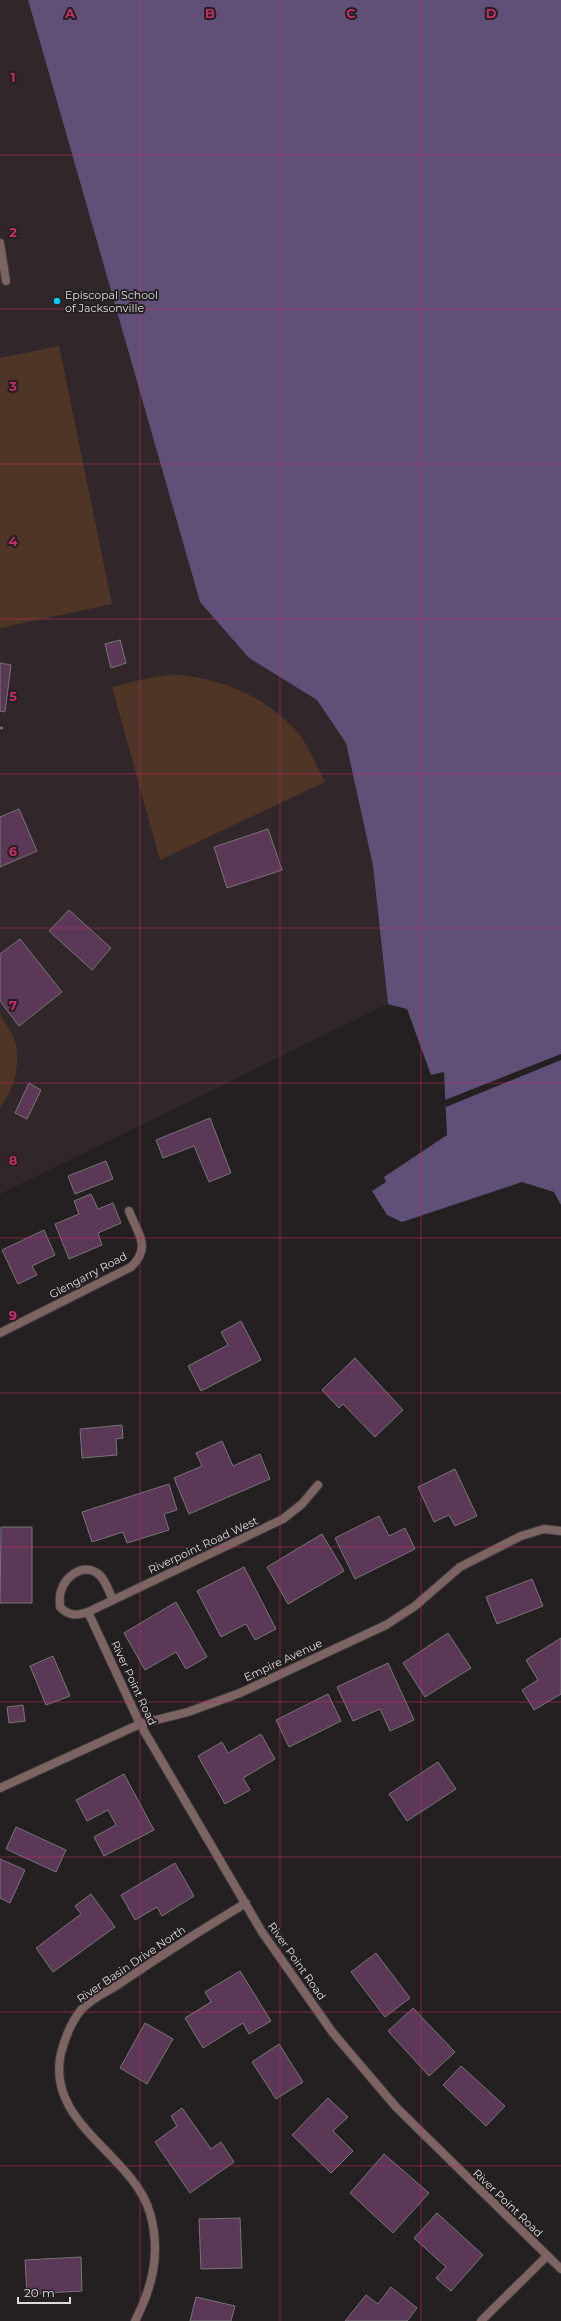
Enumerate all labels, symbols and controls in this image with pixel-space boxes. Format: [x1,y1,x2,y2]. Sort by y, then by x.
text: A [64,5,76,21]
text: B [205,5,215,21]
text: C [346,5,356,21]
text: D [486,5,497,21]
text: 1 [10,69,16,85]
text: 2 [9,224,17,240]
place label: Episcopal School of Jacksonville [65,288,158,315]
marker: Episcopal School of Jacksonville [52,296,62,306]
text: 3 [8,378,17,394]
text: 4 [9,533,18,549]
text: 5 [9,688,17,704]
text: 6 [9,843,18,859]
text: 7 [9,997,17,1013]
text: 8 [9,1152,18,1168]
street label: Glengarry Road [47,1249,129,1301]
text: 9 [9,1307,17,1323]
street label: Riverpoint Road West [146,1513,261,1577]
street label: Empire Avenue [242,1636,325,1684]
street label: River Point Road [108,1638,160,1728]
street label: River Point Road [265,1919,329,2003]
street label: River Basin Drive North [74,1922,188,2006]
street label: River Point Road [470,2166,546,2240]
scale bar [18,2279,70,2305]
text: 20 m [24,2285,55,2300]

